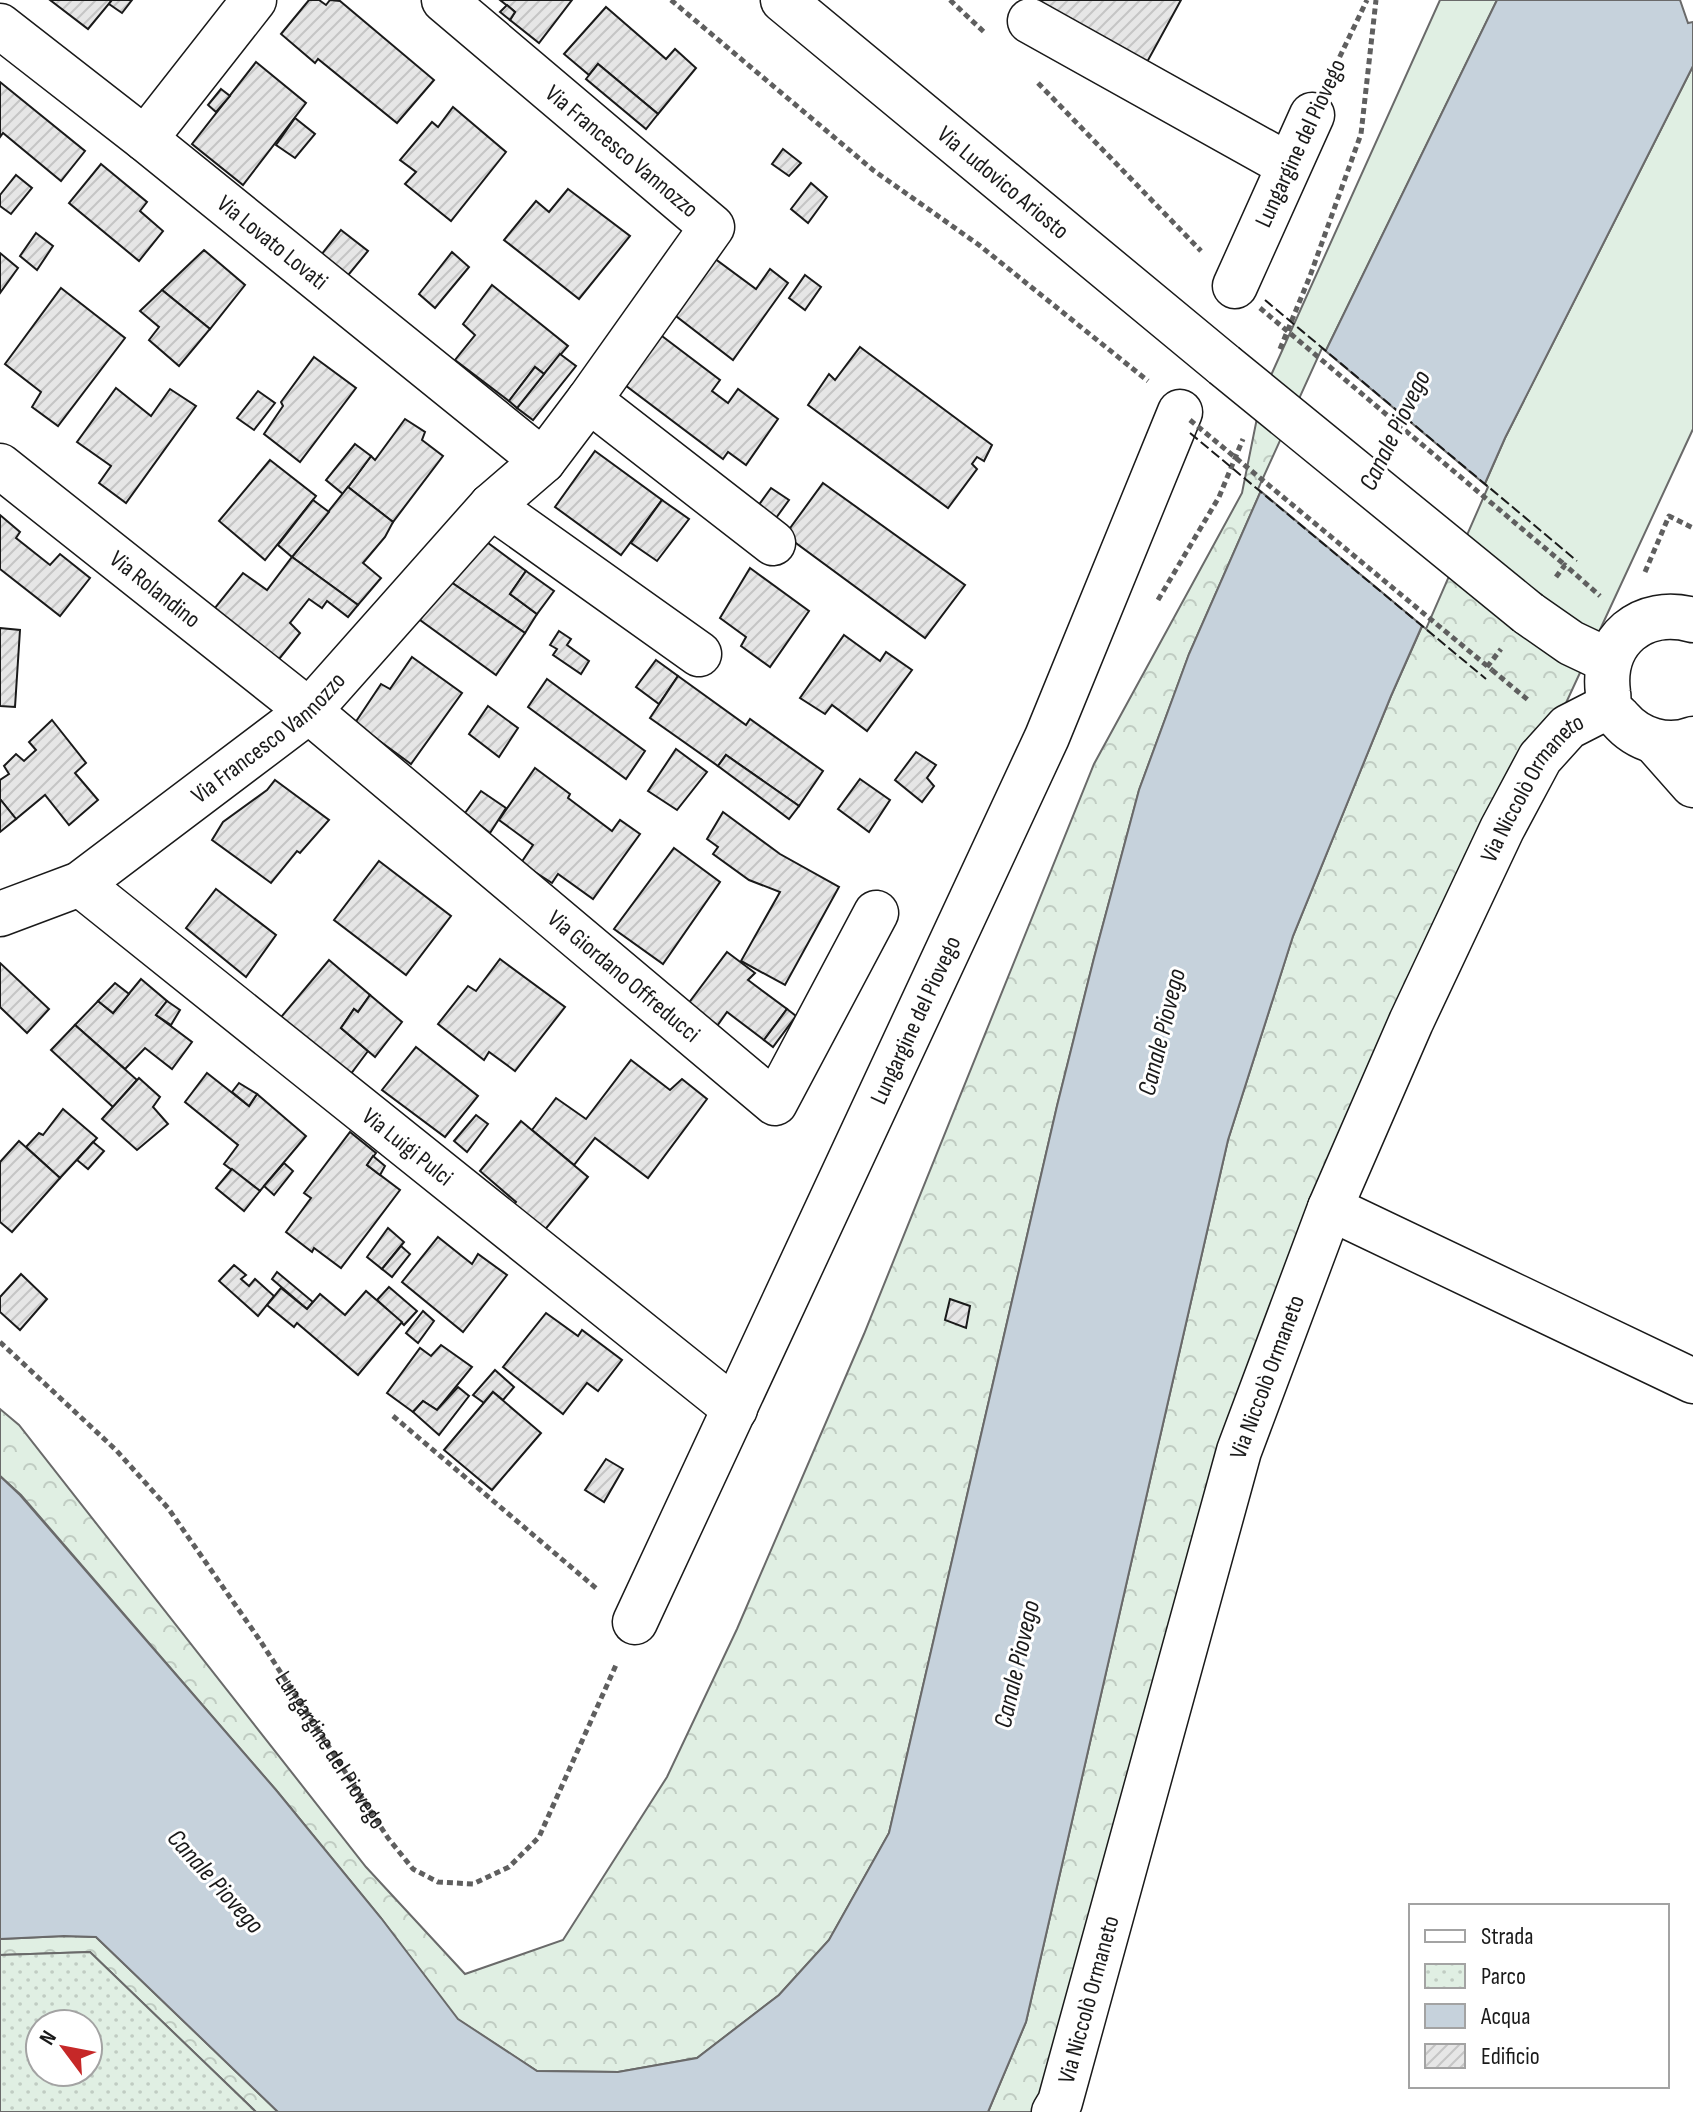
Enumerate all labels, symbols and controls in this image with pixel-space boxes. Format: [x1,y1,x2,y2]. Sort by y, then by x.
street label: Lungargine del Piovego [1249,55,1352,232]
street label: Via Francesco Vannozzo [539,79,704,224]
street label: Via Ludovico Ariosto [931,120,1075,246]
street label: Via Lovato Lovati [211,189,334,296]
water label: Canale Piovego [1353,365,1438,496]
street label: Via Rolandino [104,545,206,634]
street label: Via Francesco Vannozzo [186,666,352,810]
street label: Via Niccolò Ormaneto [1474,707,1589,867]
street label: Via Giordano Offreducci [542,904,706,1049]
street label: Lungargine del Piovego [864,931,967,1109]
water label: Canale Piovego [1132,965,1193,1099]
street label: Via Luigi Pulci [356,1102,459,1192]
street label: Via Niccolò Ormaneto [1224,1291,1311,1462]
water label: Canale Piovego [988,1597,1047,1731]
street label: Lungargine del Piovego [269,1666,392,1835]
water label: Canale Piovego [160,1823,270,1941]
legend [1409,1904,1669,2088]
street label: Via Niccolò Ormaneto [1052,1912,1126,2087]
text: Strada [1481,1922,1534,1951]
text: Parco [1481,1962,1526,1991]
text: Acqua [1480,2002,1530,2031]
north arrow [24,2008,104,2088]
text: N [34,2026,63,2050]
text: Edificio [1481,2042,1540,2071]

